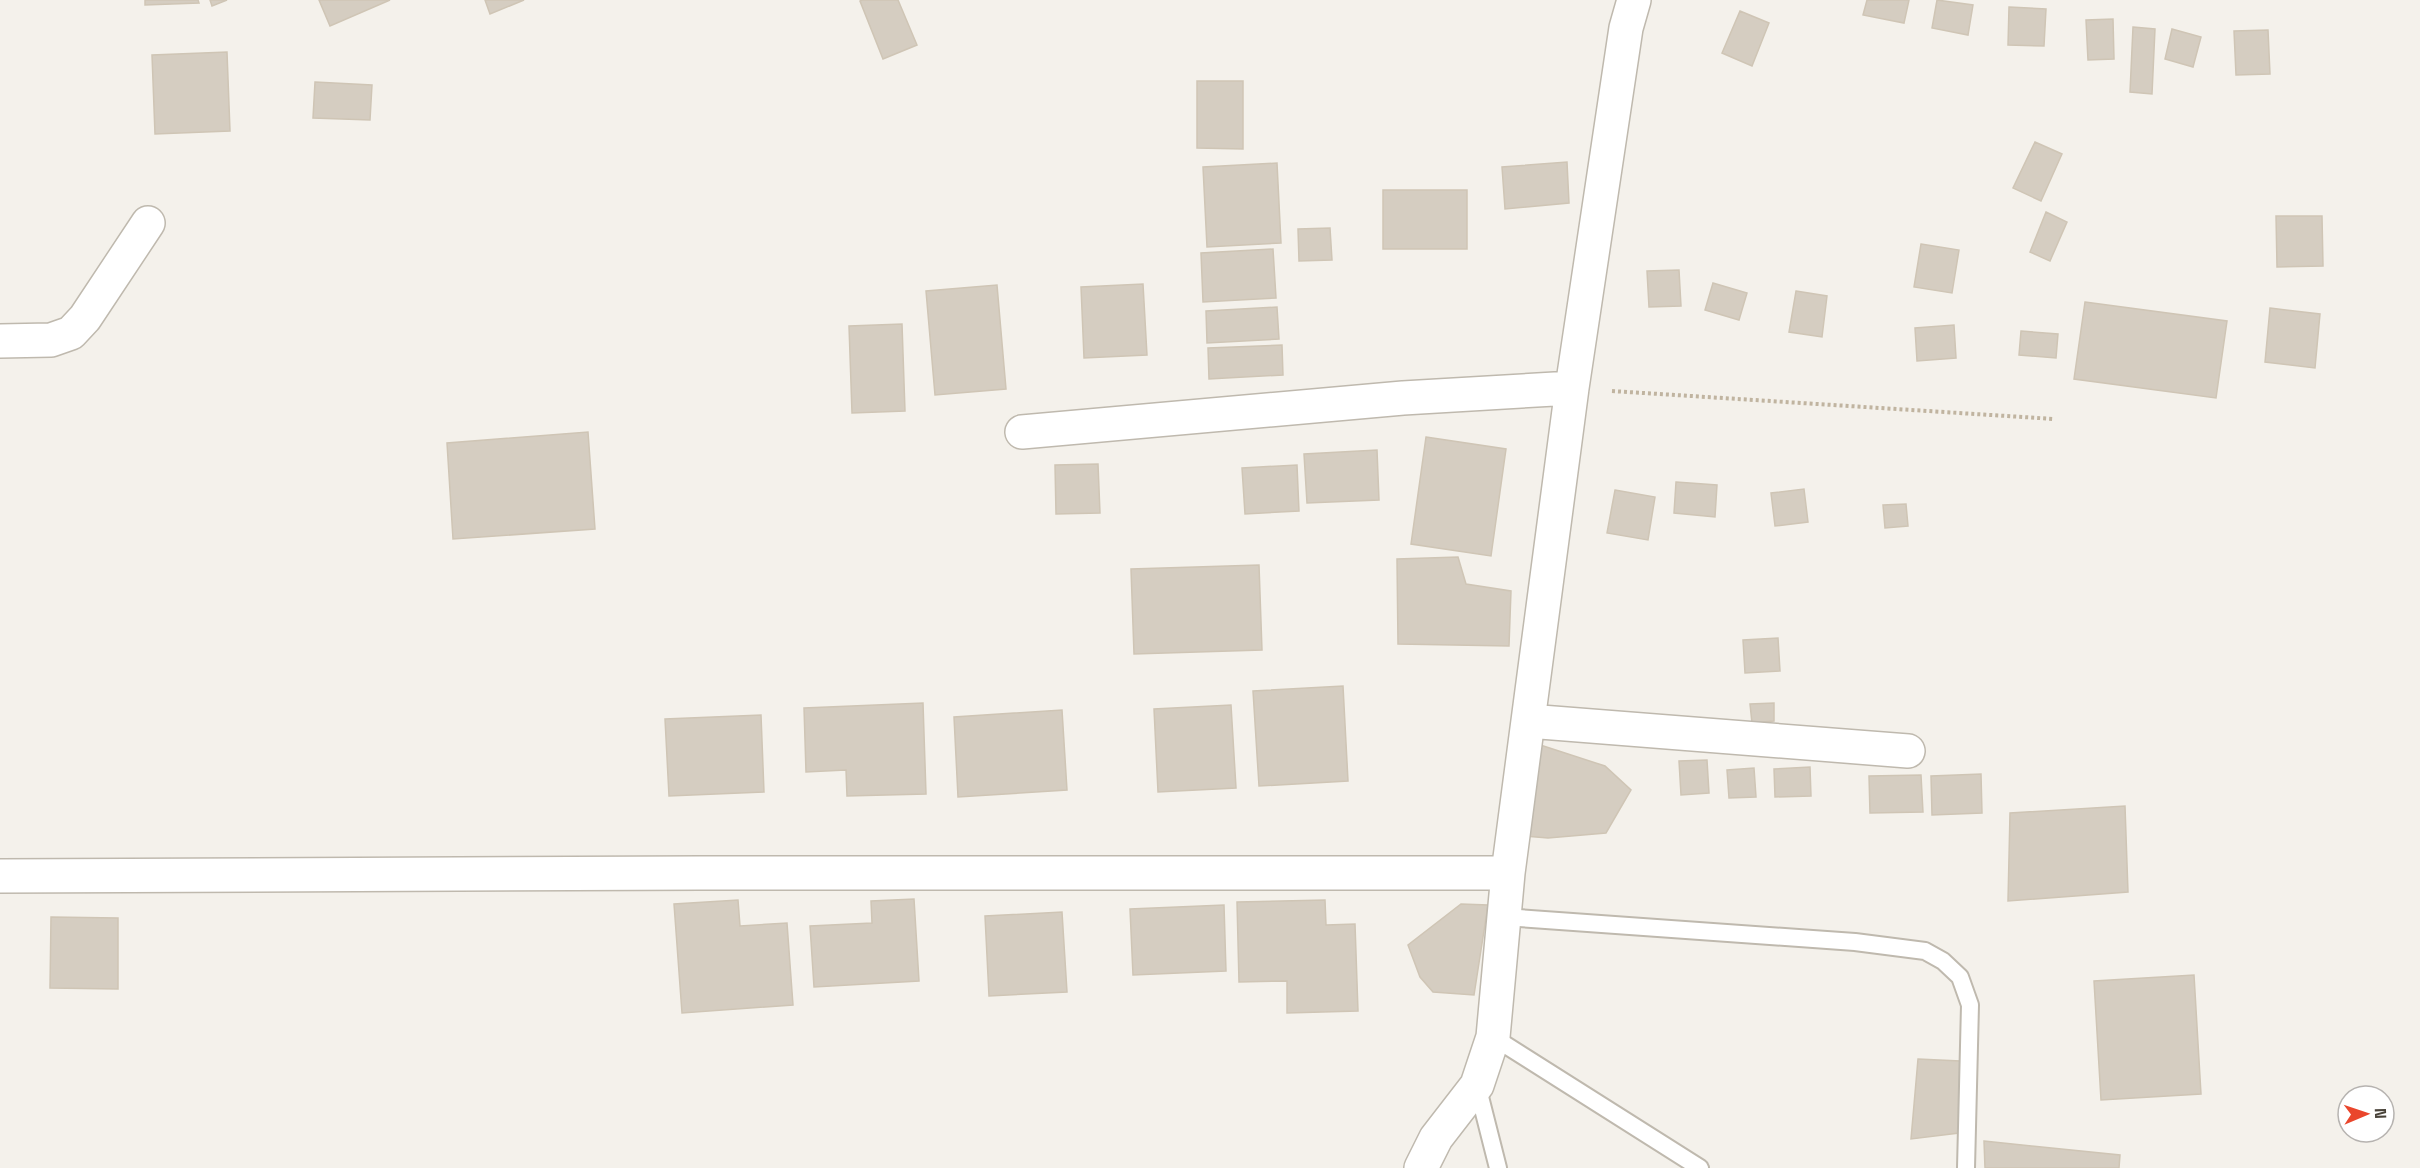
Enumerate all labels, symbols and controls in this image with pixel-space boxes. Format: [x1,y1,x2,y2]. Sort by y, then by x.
north arrow [2336,1084,2396,1144]
text: N [2370,1108,2391,1119]

